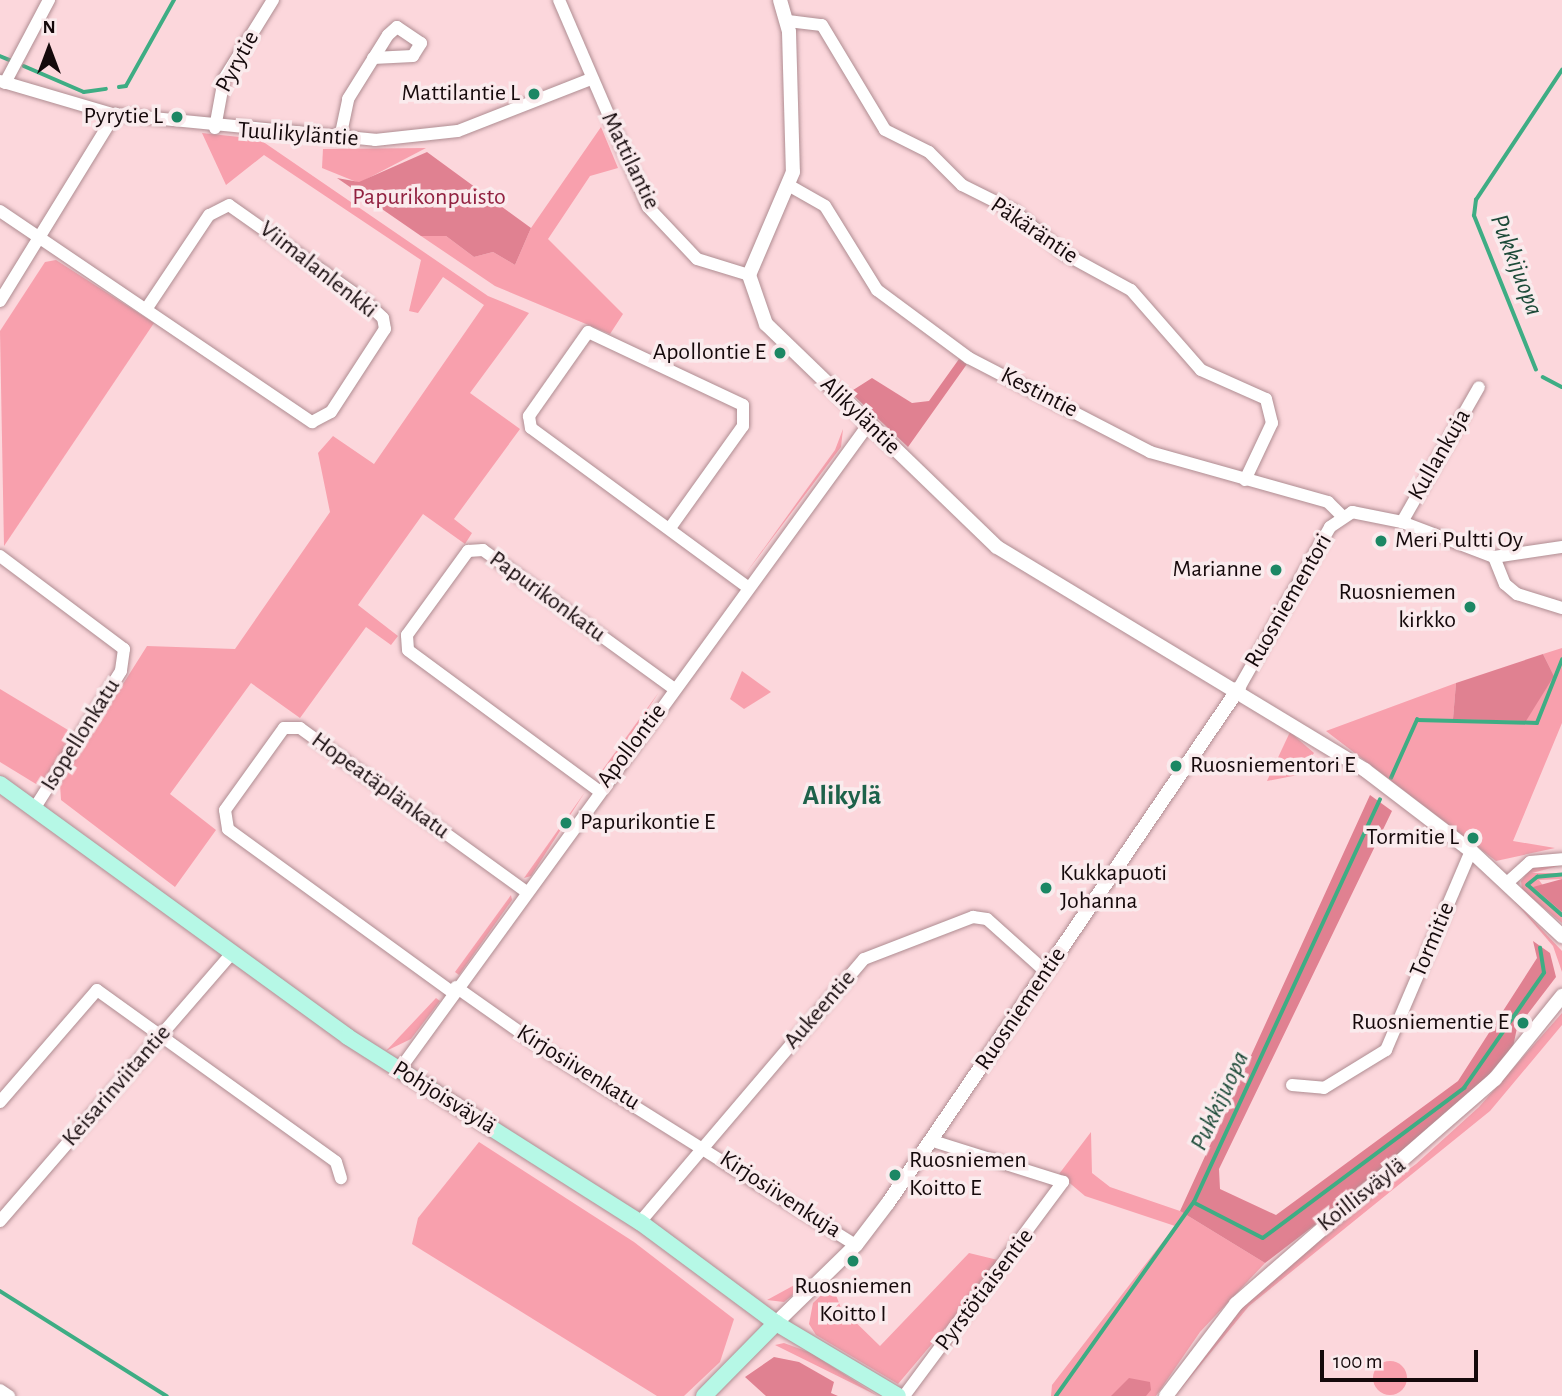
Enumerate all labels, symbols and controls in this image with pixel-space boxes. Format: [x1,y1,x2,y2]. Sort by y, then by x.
north arrow [14,14,84,84]
text: N [42,18,56,37]
street label: Pyrytie [210,26,266,98]
place label: Mattilantie L [401,80,520,108]
marker: Mattilantie L [526,86,542,102]
place label: Pyrytie L [84,103,163,131]
street label: Mattilantie [594,108,666,214]
marker: Pyrytie L [169,109,185,125]
street label: Tuulikyläntie [237,116,359,154]
park label: Papurikonpuisto [352,184,506,212]
street label: Päkäräntie [985,191,1083,271]
water label: Pukkijuopa [1482,210,1550,320]
street label: Viimalanlenkki [253,215,383,325]
place label: Apollontie E [653,339,766,367]
marker: Apollontie E [772,345,788,361]
street label: Kestintie [996,361,1082,425]
street label: Alikyläntie [814,371,906,461]
street label: Kullankuja [1402,404,1478,506]
place label: Meri Pultti Oy [1395,527,1523,555]
street label: Ruosniementori [1239,529,1339,673]
marker: Meri Pultti Oy [1373,533,1389,549]
street label: Papurikonkatu [483,545,611,649]
place label: Marianne [1172,556,1262,584]
marker: Marianne [1268,562,1284,578]
place label: Ruosniemen kirkko [1338,579,1456,635]
marker: Ruosniemen kirkko [1462,599,1478,615]
street label: Isopellonkatu [35,673,127,797]
street label: Apollontie [591,698,673,794]
street label: Hopeatäplänkatu [305,726,455,846]
place label: Ruosniementori E [1190,752,1356,780]
marker: Ruosniementori E [1168,758,1184,774]
district label: Alikylä [803,779,881,813]
place label: Papurikontie E [580,809,715,837]
marker: Papurikontie E [558,815,574,831]
place label: Tormitie L [1366,824,1459,852]
marker: Tormitie L [1465,830,1481,846]
place label: Kukkapuoti Johanna [1060,860,1167,916]
marker: Kukkapuoti Johanna [1038,880,1054,896]
street label: Tormitie [1404,898,1462,982]
street label: Ruosniementie [969,942,1073,1076]
street label: Aukeentie [778,965,862,1055]
place label: Ruosniementie E [1351,1009,1509,1037]
marker: Ruosniementie E [1515,1015,1531,1031]
street label: Keisarinviitantie [56,1019,178,1153]
street label: Kirjosiivenkatu [511,1019,645,1117]
water label: Pukkijuopa [1183,1046,1257,1156]
street label: Pohjoisväylä [387,1055,501,1141]
street label: Kirjosiivenkuja [714,1145,846,1245]
place label: Ruosniemen Koitto E [909,1147,1027,1203]
street label: Koillisväylä [1312,1151,1412,1239]
marker: Ruosniemen Koitto E [887,1167,903,1183]
street label: Pyrstötiaisentie [930,1223,1040,1357]
marker: Ruosniemen Koitto I [845,1253,861,1269]
place label: Ruosniemen Koitto I [794,1273,912,1329]
scale bar [1324,1336,1482,1380]
text: 100 m [1333,1351,1383,1372]

